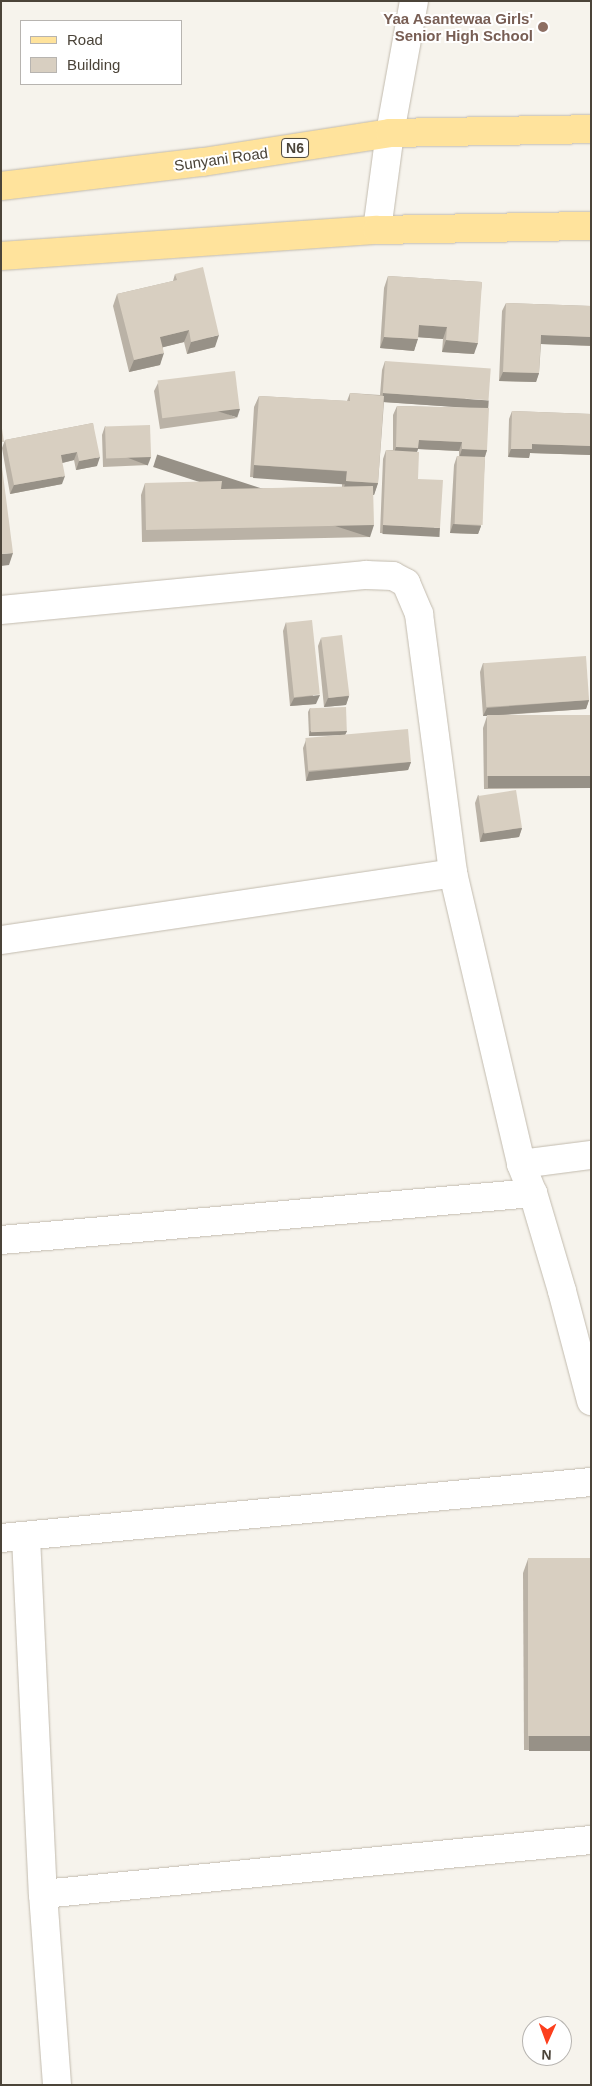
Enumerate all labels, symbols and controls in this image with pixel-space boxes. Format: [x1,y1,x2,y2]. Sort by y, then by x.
place label: Yaa Asantewaa Girls' Senior High School [383,9,533,44]
legend [20,20,182,85]
marker: Yaa Asantewaa Girls' Senior High School [537,21,549,33]
text: Road [67,31,103,48]
text: Building [67,56,120,73]
road number: N6 [280,136,310,160]
street label: Sunyani Road [173,144,269,174]
north arrow [522,2016,572,2066]
text: N [541,2047,552,2063]

